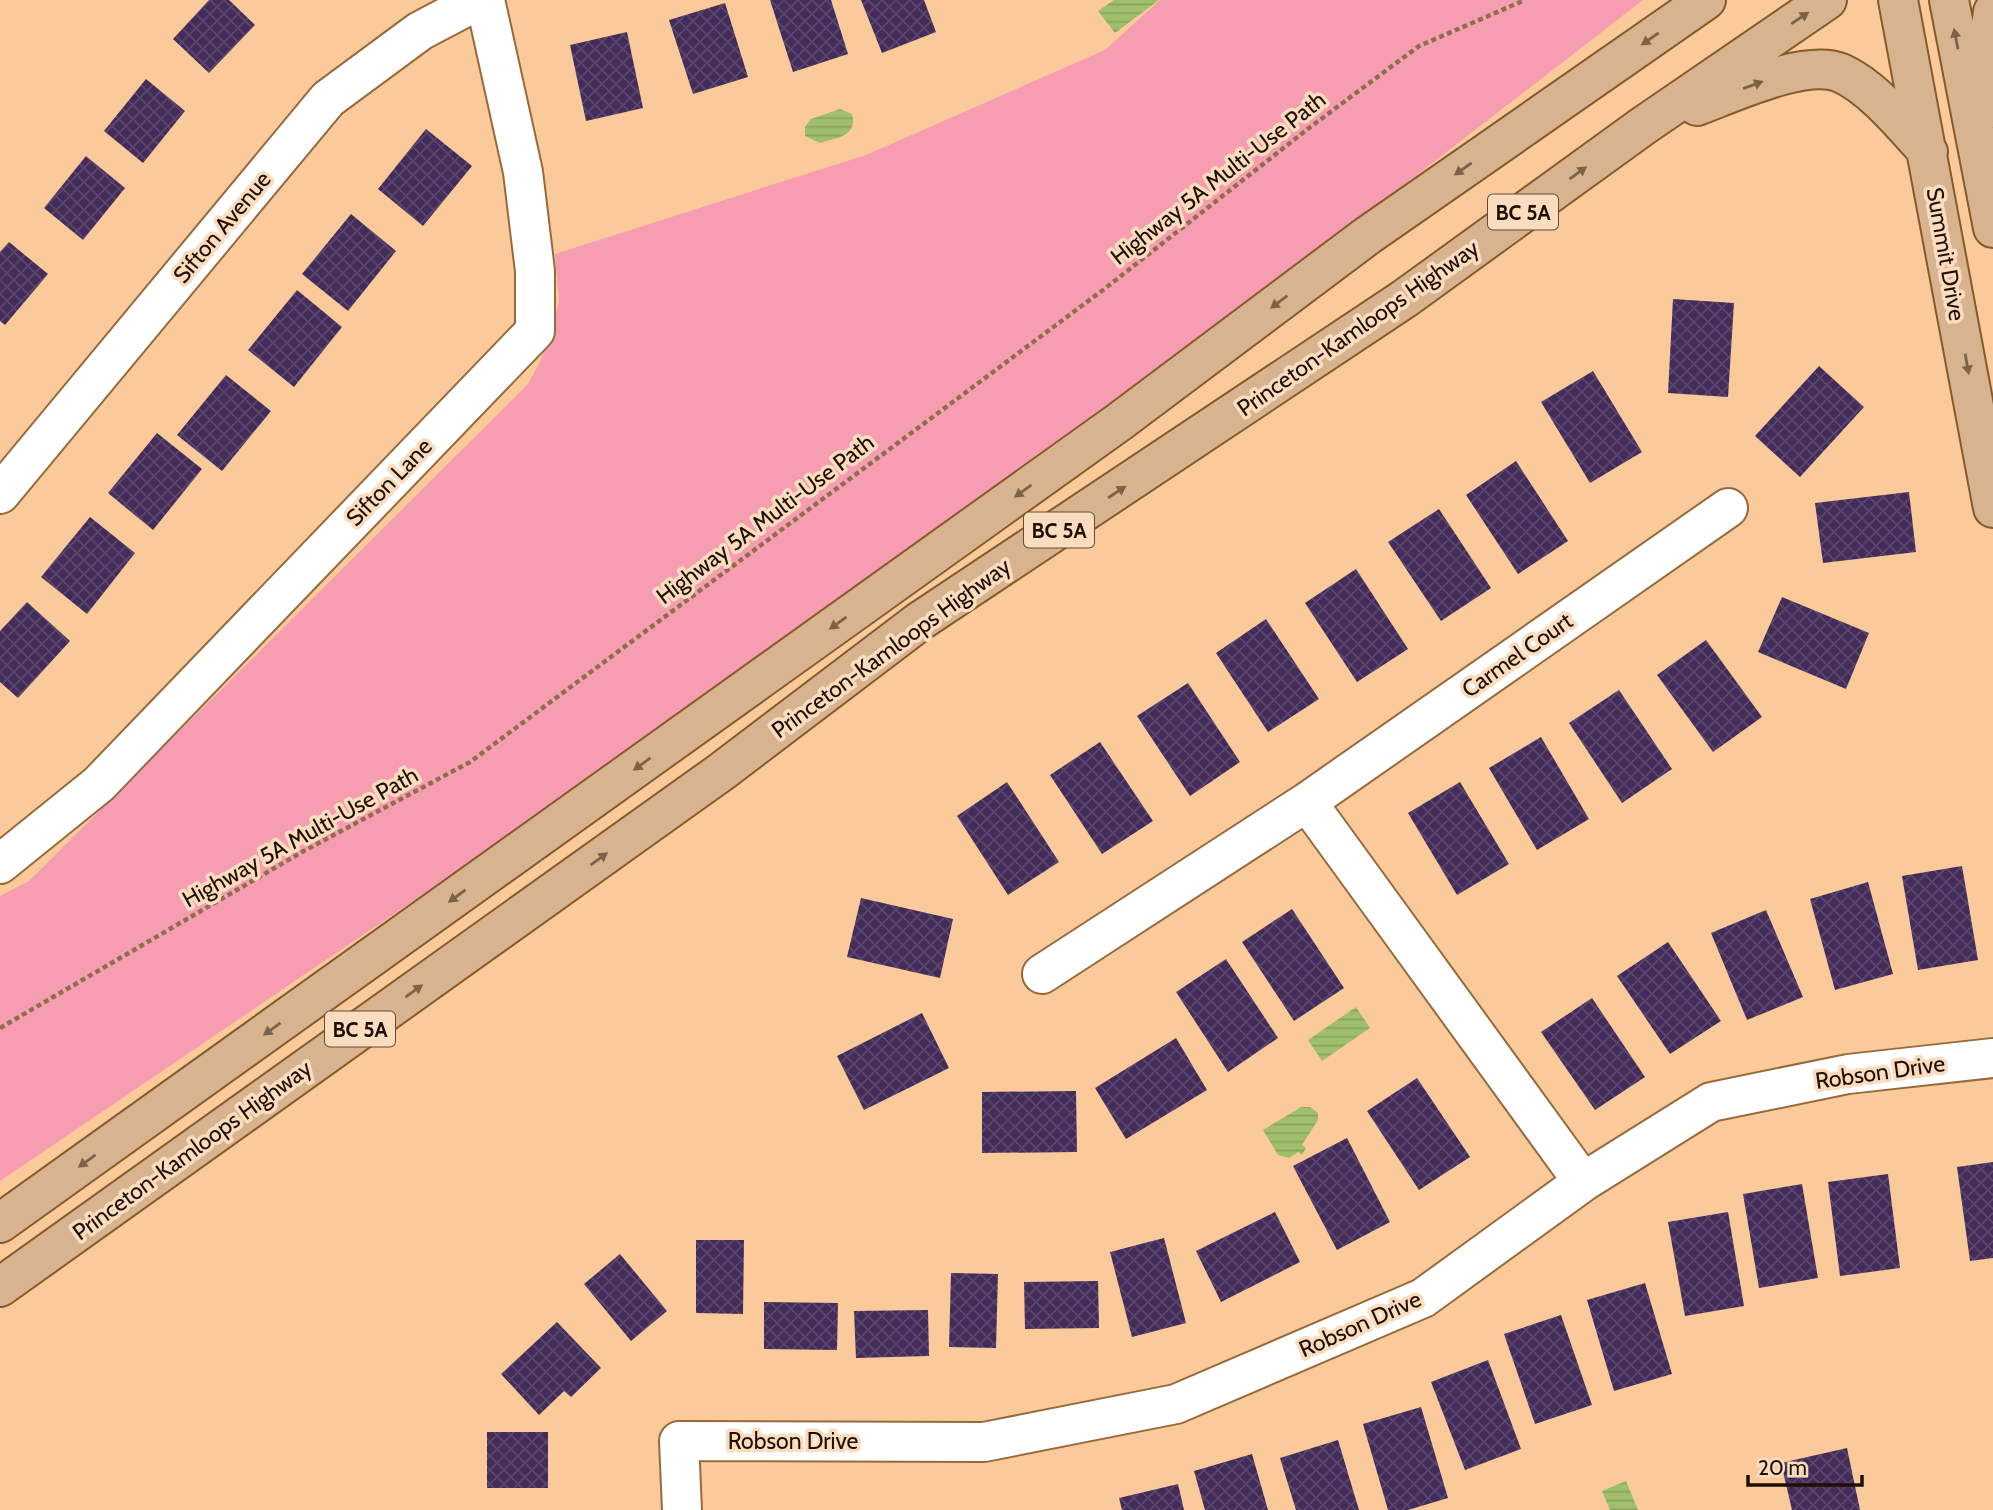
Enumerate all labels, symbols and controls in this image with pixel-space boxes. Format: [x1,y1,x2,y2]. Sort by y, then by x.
one-way arrow [1791,11,1809,25]
one-way arrow [1951,28,1962,50]
one-way arrow [1641,32,1659,46]
one-way arrow [1742,80,1763,91]
street label: Highway 5A Multi-Use Path [1105,85,1331,271]
one-way arrow [1454,162,1473,175]
street label: Sifton Avenue [167,165,277,288]
one-way arrow [1569,166,1587,180]
street label: Summit Drive [1920,185,1972,323]
road number: BC 5A [1488,194,1558,230]
street label: Princeton-Kamloops Highway [1232,234,1485,422]
one-way arrow [1270,295,1288,309]
one-way arrow [1961,353,1972,375]
street label: Highway 5A Multi-Use Path [651,428,879,610]
street label: Sifton Lane [340,432,438,532]
one-way arrow [1014,483,1032,497]
one-way arrow [1107,486,1127,499]
road number: BC 5A [1024,512,1094,548]
street label: Princeton-Kamloops Highway [766,552,1016,744]
street label: Carmel Court [1456,607,1578,703]
one-way arrow [829,616,847,630]
one-way arrow [633,757,651,771]
street label: Highway 5A Multi-Use Path [177,760,423,914]
one-way arrow [590,852,608,866]
one-way arrow [448,889,466,903]
one-way arrow [405,984,423,998]
road number: BC 5A [325,1012,395,1046]
one-way arrow [263,1022,281,1036]
street label: Robson Drive [1813,1049,1947,1095]
street label: Princeton-Kamloops Highway [67,1054,317,1246]
one-way arrow [78,1154,96,1168]
street label: Robson Drive [1295,1285,1426,1363]
street label: Robson Drive [728,1427,859,1455]
scale bar [1748,1444,1862,1488]
text: 20 m [1758,1455,1807,1480]

